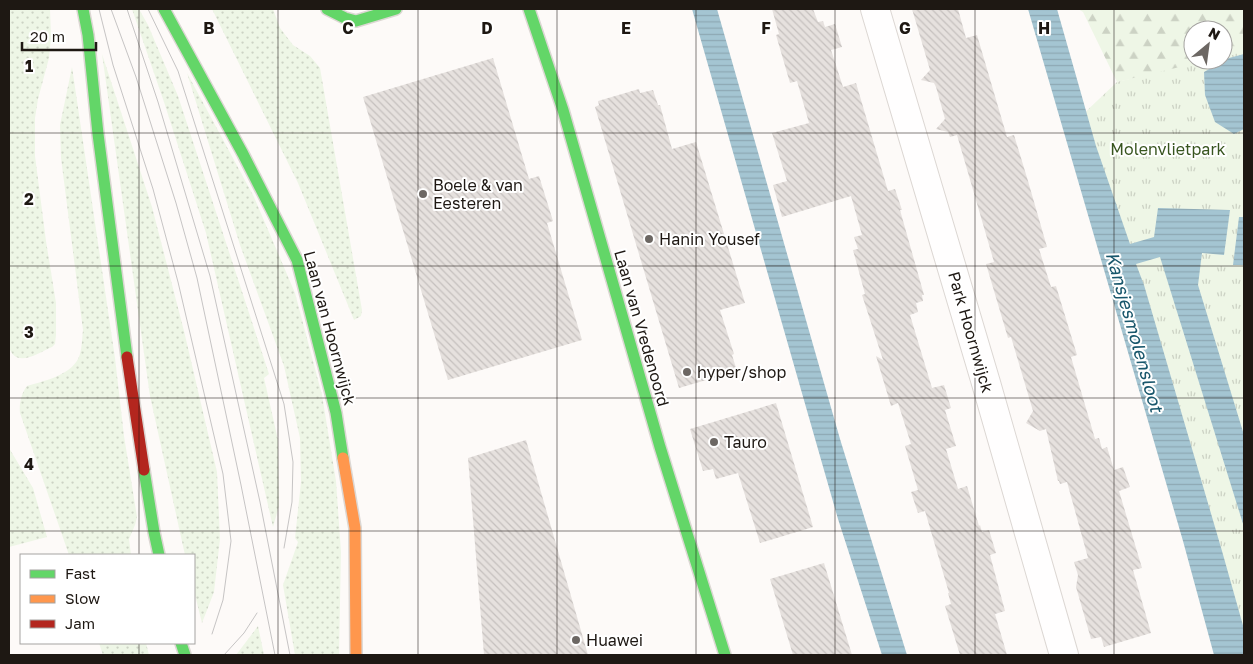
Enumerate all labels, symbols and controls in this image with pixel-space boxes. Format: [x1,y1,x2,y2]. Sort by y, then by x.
text: B [203,18,215,38]
text: C [342,18,354,38]
text: D [481,18,493,38]
text: E [621,18,631,38]
text: F [761,18,771,38]
text: G [899,18,911,38]
text: H [1038,18,1050,38]
scale bar [22,20,96,52]
north arrow [1183,20,1233,70]
text: N [1206,23,1223,43]
text: 20 m [30,27,65,45]
text: 1 [25,56,33,76]
park label: Molenvlietpark [1110,139,1226,159]
place label: Boele & van Eesteren [433,175,523,213]
marker: Boele & van Eesteren [417,188,429,200]
text: 2 [24,189,34,209]
place label: Hanin Yousef [659,229,760,249]
marker: Hanin Yousef [643,233,655,245]
street label: Laan van Vredenoord [610,247,674,409]
street label: Laan van Hoornwijck [300,249,360,407]
water label: Kansjesmolensloot [1102,249,1169,416]
street label: Park Hoornwijck [944,269,998,395]
text: 3 [24,322,34,342]
place label: hyper/shop [697,362,786,382]
marker: hyper/shop [681,366,693,378]
place label: Tauro [724,432,767,452]
marker: Tauro [708,436,720,448]
text: 4 [24,454,34,474]
legend [20,554,195,644]
text: Fast [65,564,96,582]
text: Slow [65,589,100,607]
text: Jam [65,614,95,632]
place label: Huawei [586,630,643,650]
marker: Huawei [570,634,582,646]

